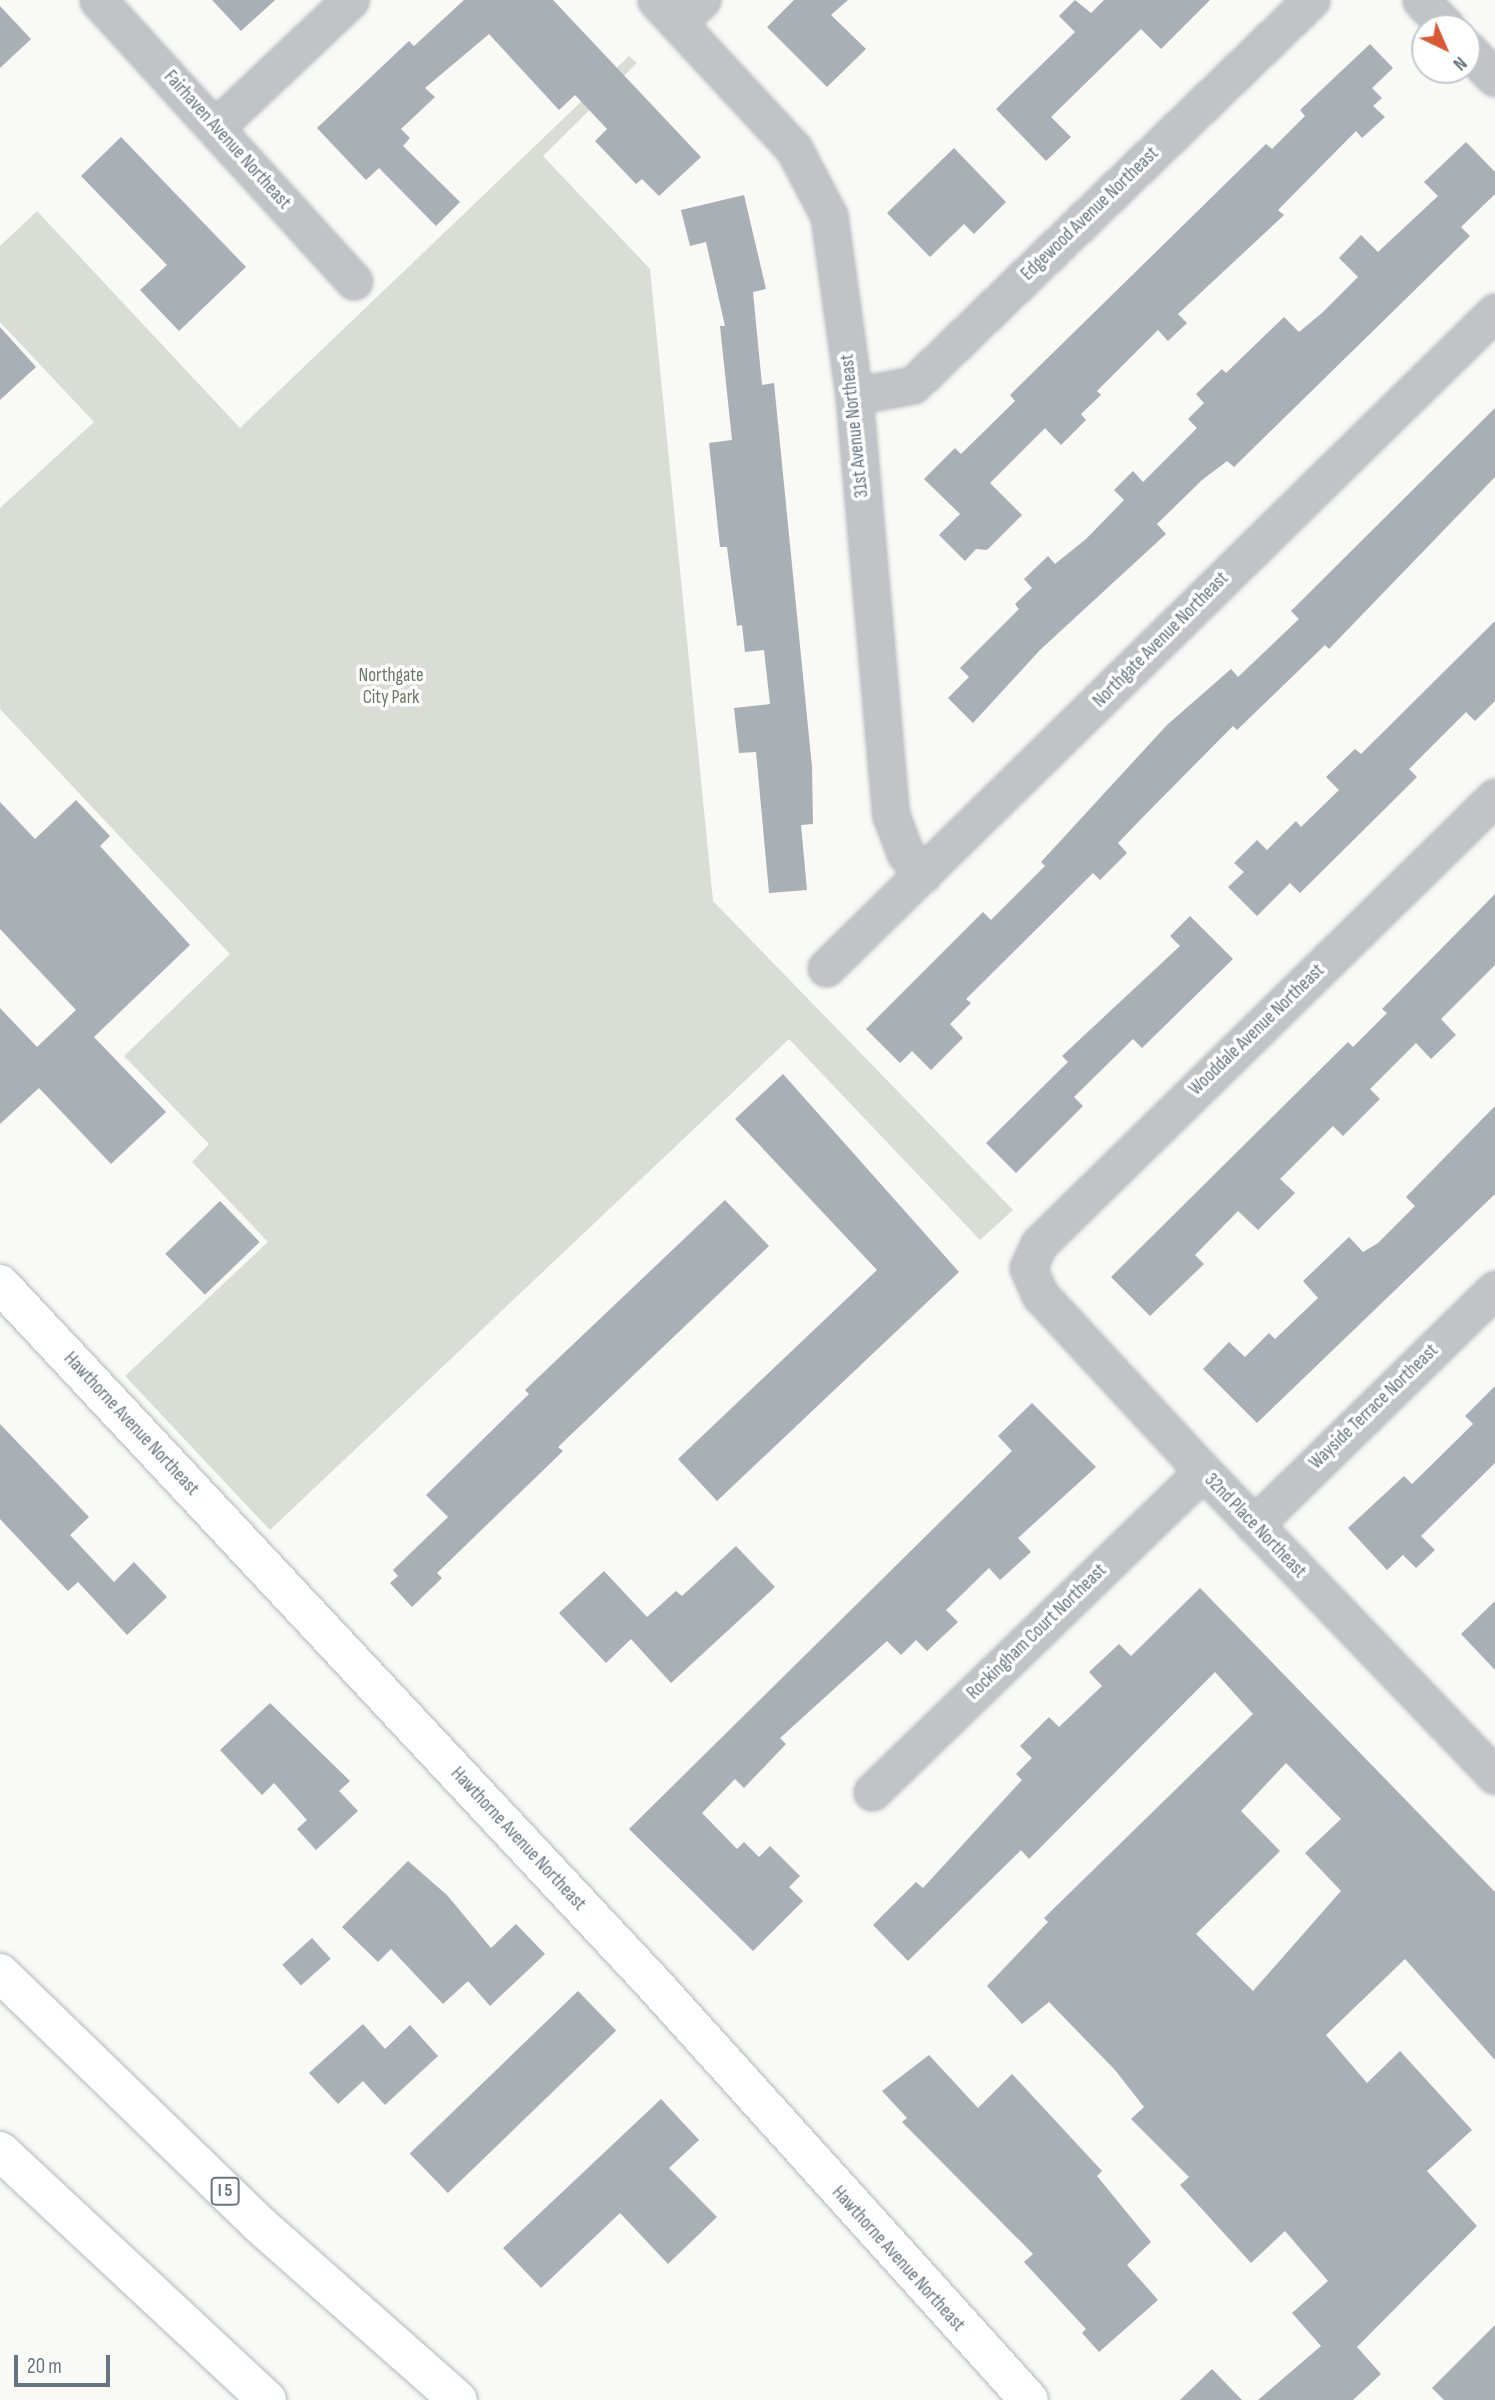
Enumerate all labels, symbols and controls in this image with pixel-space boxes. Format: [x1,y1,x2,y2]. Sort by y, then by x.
north arrow [1411,14,1481,84]
text: N [1448,51,1471,75]
street label: Fairhaven Avenue Northeast [159,66,295,214]
street label: Edgewood Avenue Northeast [1017,142,1163,286]
street label: 31st Avenue Northeast [836,353,874,499]
street label: Northgate Avenue Northeast [1088,567,1234,713]
park label: Northgate City Park [358,665,424,709]
street label: Wooddale Avenue Northeast [1185,959,1329,1101]
street label: Wayside Terrace Northeast [1305,1340,1443,1474]
street label: Hawthorne Avenue Northeast [59,1348,203,1500]
street label: 32nd Place Northeast [1199,1469,1311,1583]
street label: Rockingham Court Northeast [962,1559,1112,1705]
street label: Hawthorne Avenue Northeast [446,1763,590,1915]
road number: I 5 [209,2176,241,2206]
street label: Hawthorne Avenue Northeast [827,2182,969,2336]
scale bar [18,2340,114,2384]
text: 20 m [27,2354,62,2379]

